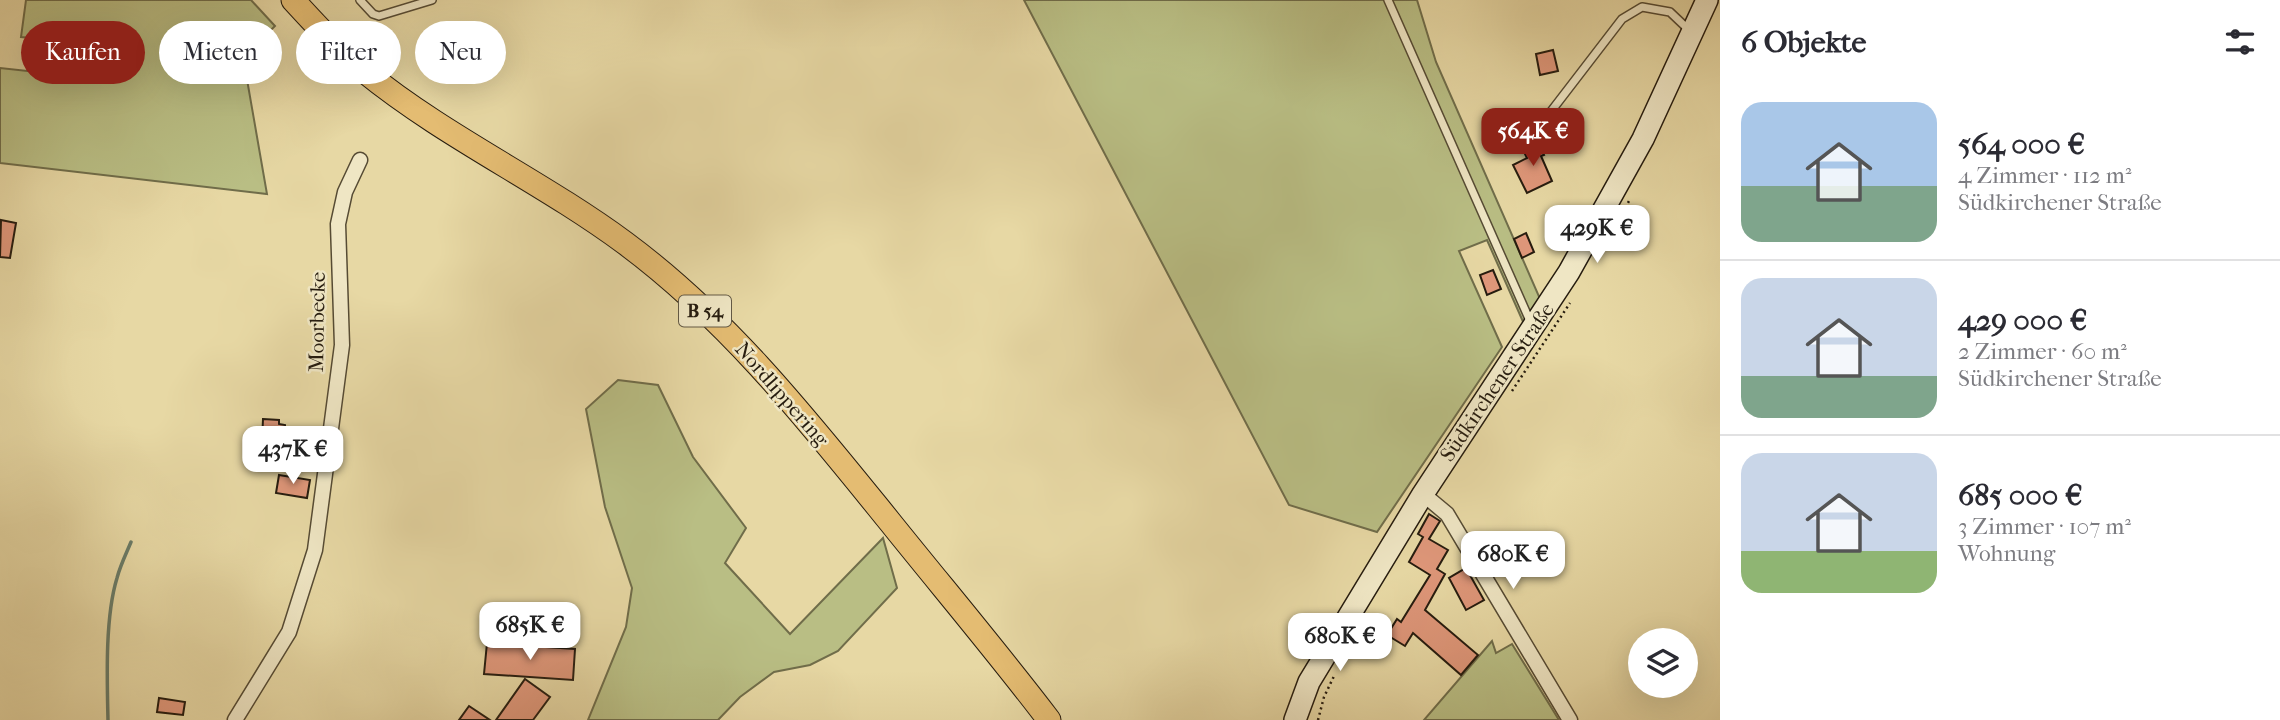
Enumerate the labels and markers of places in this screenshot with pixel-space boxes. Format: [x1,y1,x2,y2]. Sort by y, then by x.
pin: 564K € [1476,108,1590,168]
pin: 429K € [1540,205,1654,265]
pin: 437K € [236,426,350,486]
pin: 680K € [1456,532,1570,591]
pin: 685K € [473,602,587,662]
pin: 680K € [1283,614,1397,673]

